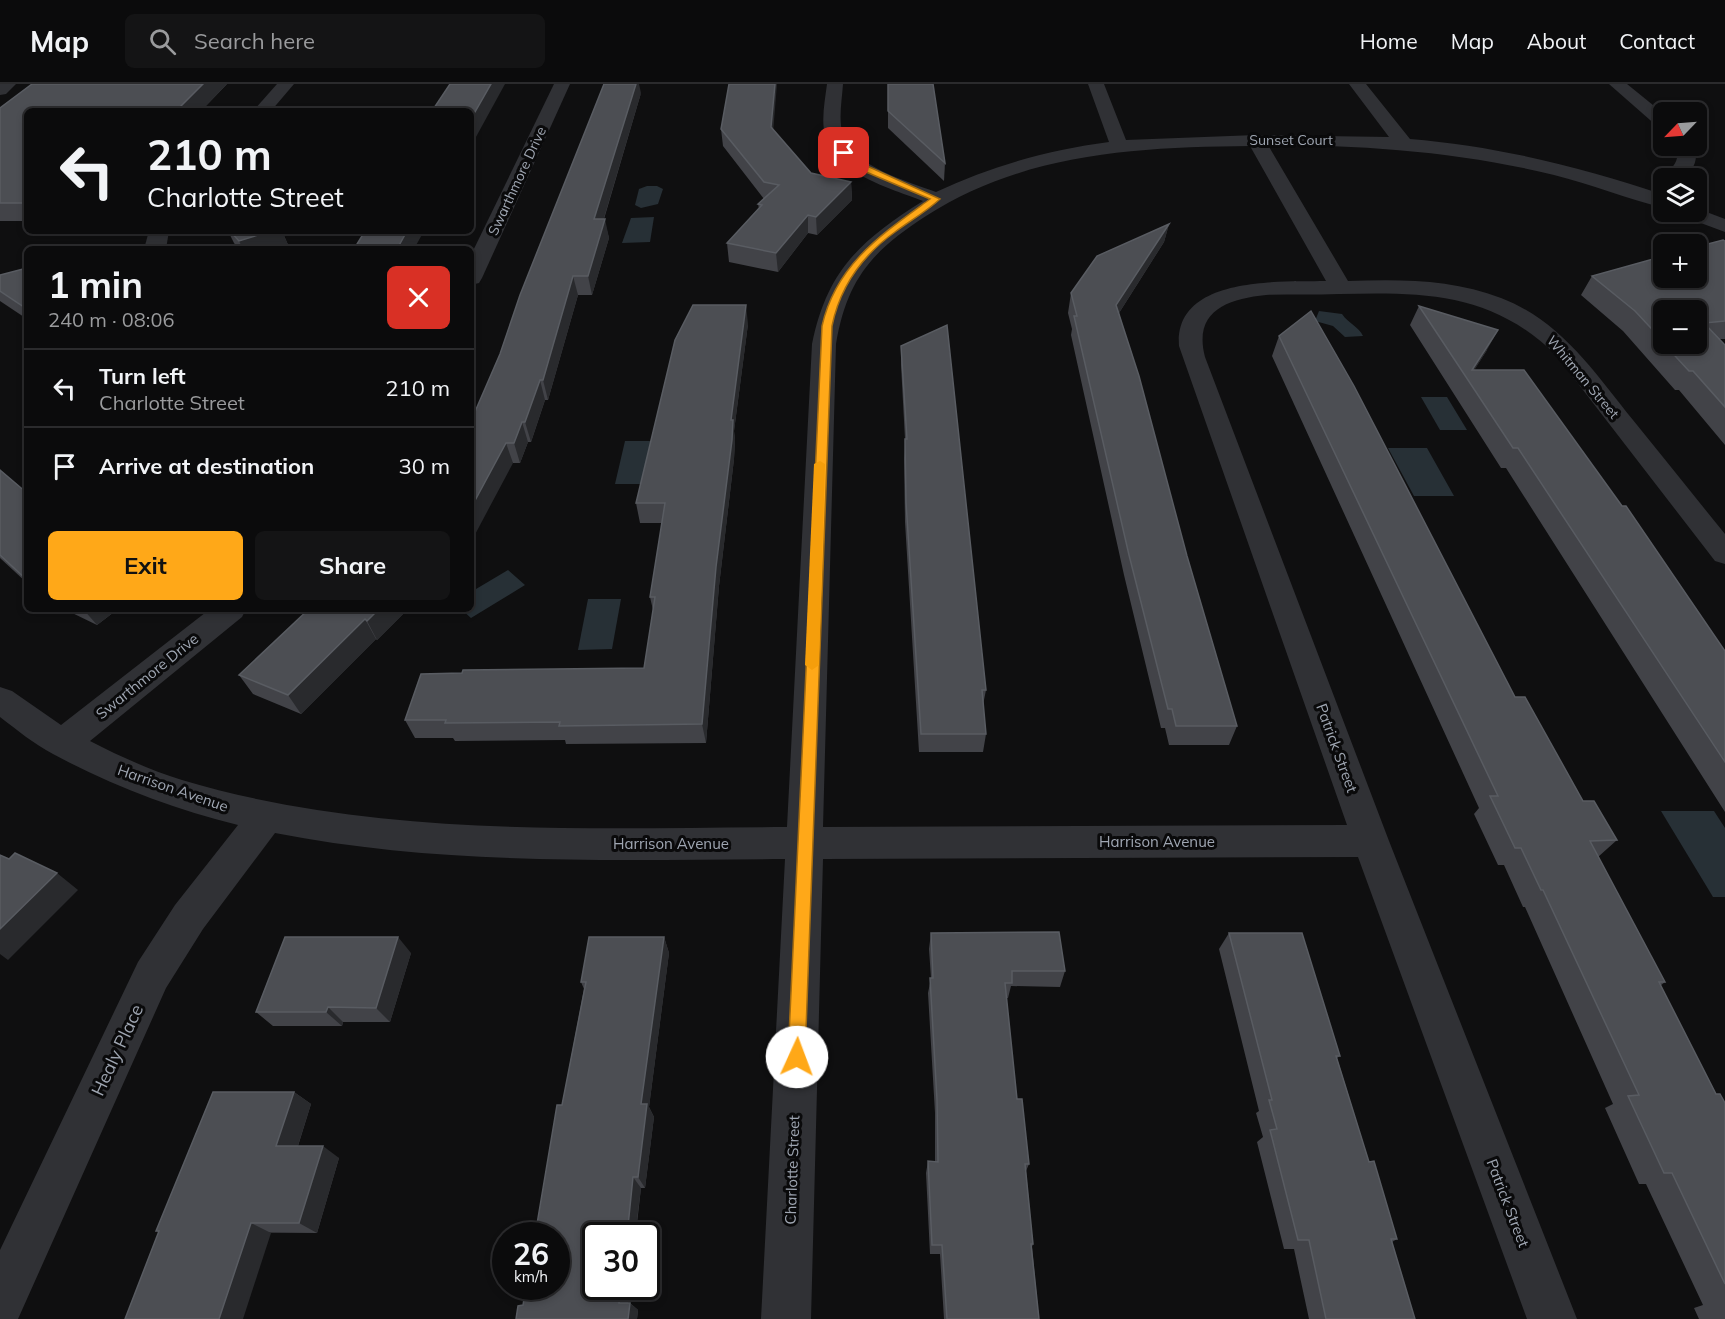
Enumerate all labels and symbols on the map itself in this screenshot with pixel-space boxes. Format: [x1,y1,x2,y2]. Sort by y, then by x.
north arrow [1653,102,1707,156]
street label: Swarthmore Drive [484,124,550,238]
pin [818,127,869,178]
street label: Sunset Court [1249,131,1333,149]
street label: Whitman Street [1543,332,1623,422]
street label: Swarthmore Drive [92,629,202,723]
street label: Patrick Street [1312,701,1362,795]
street label: Harrison Avenue [115,760,231,816]
street label: Harrison Avenue [1099,832,1215,851]
street label: Harrison Avenue [613,834,729,853]
street label: Healy Place [86,1001,148,1099]
position arrow [765,1025,829,1089]
street label: Charlotte Street [781,1115,803,1225]
street label: Patrick Street [1482,1156,1534,1250]
speed limit sign: 30 [582,1222,660,1300]

